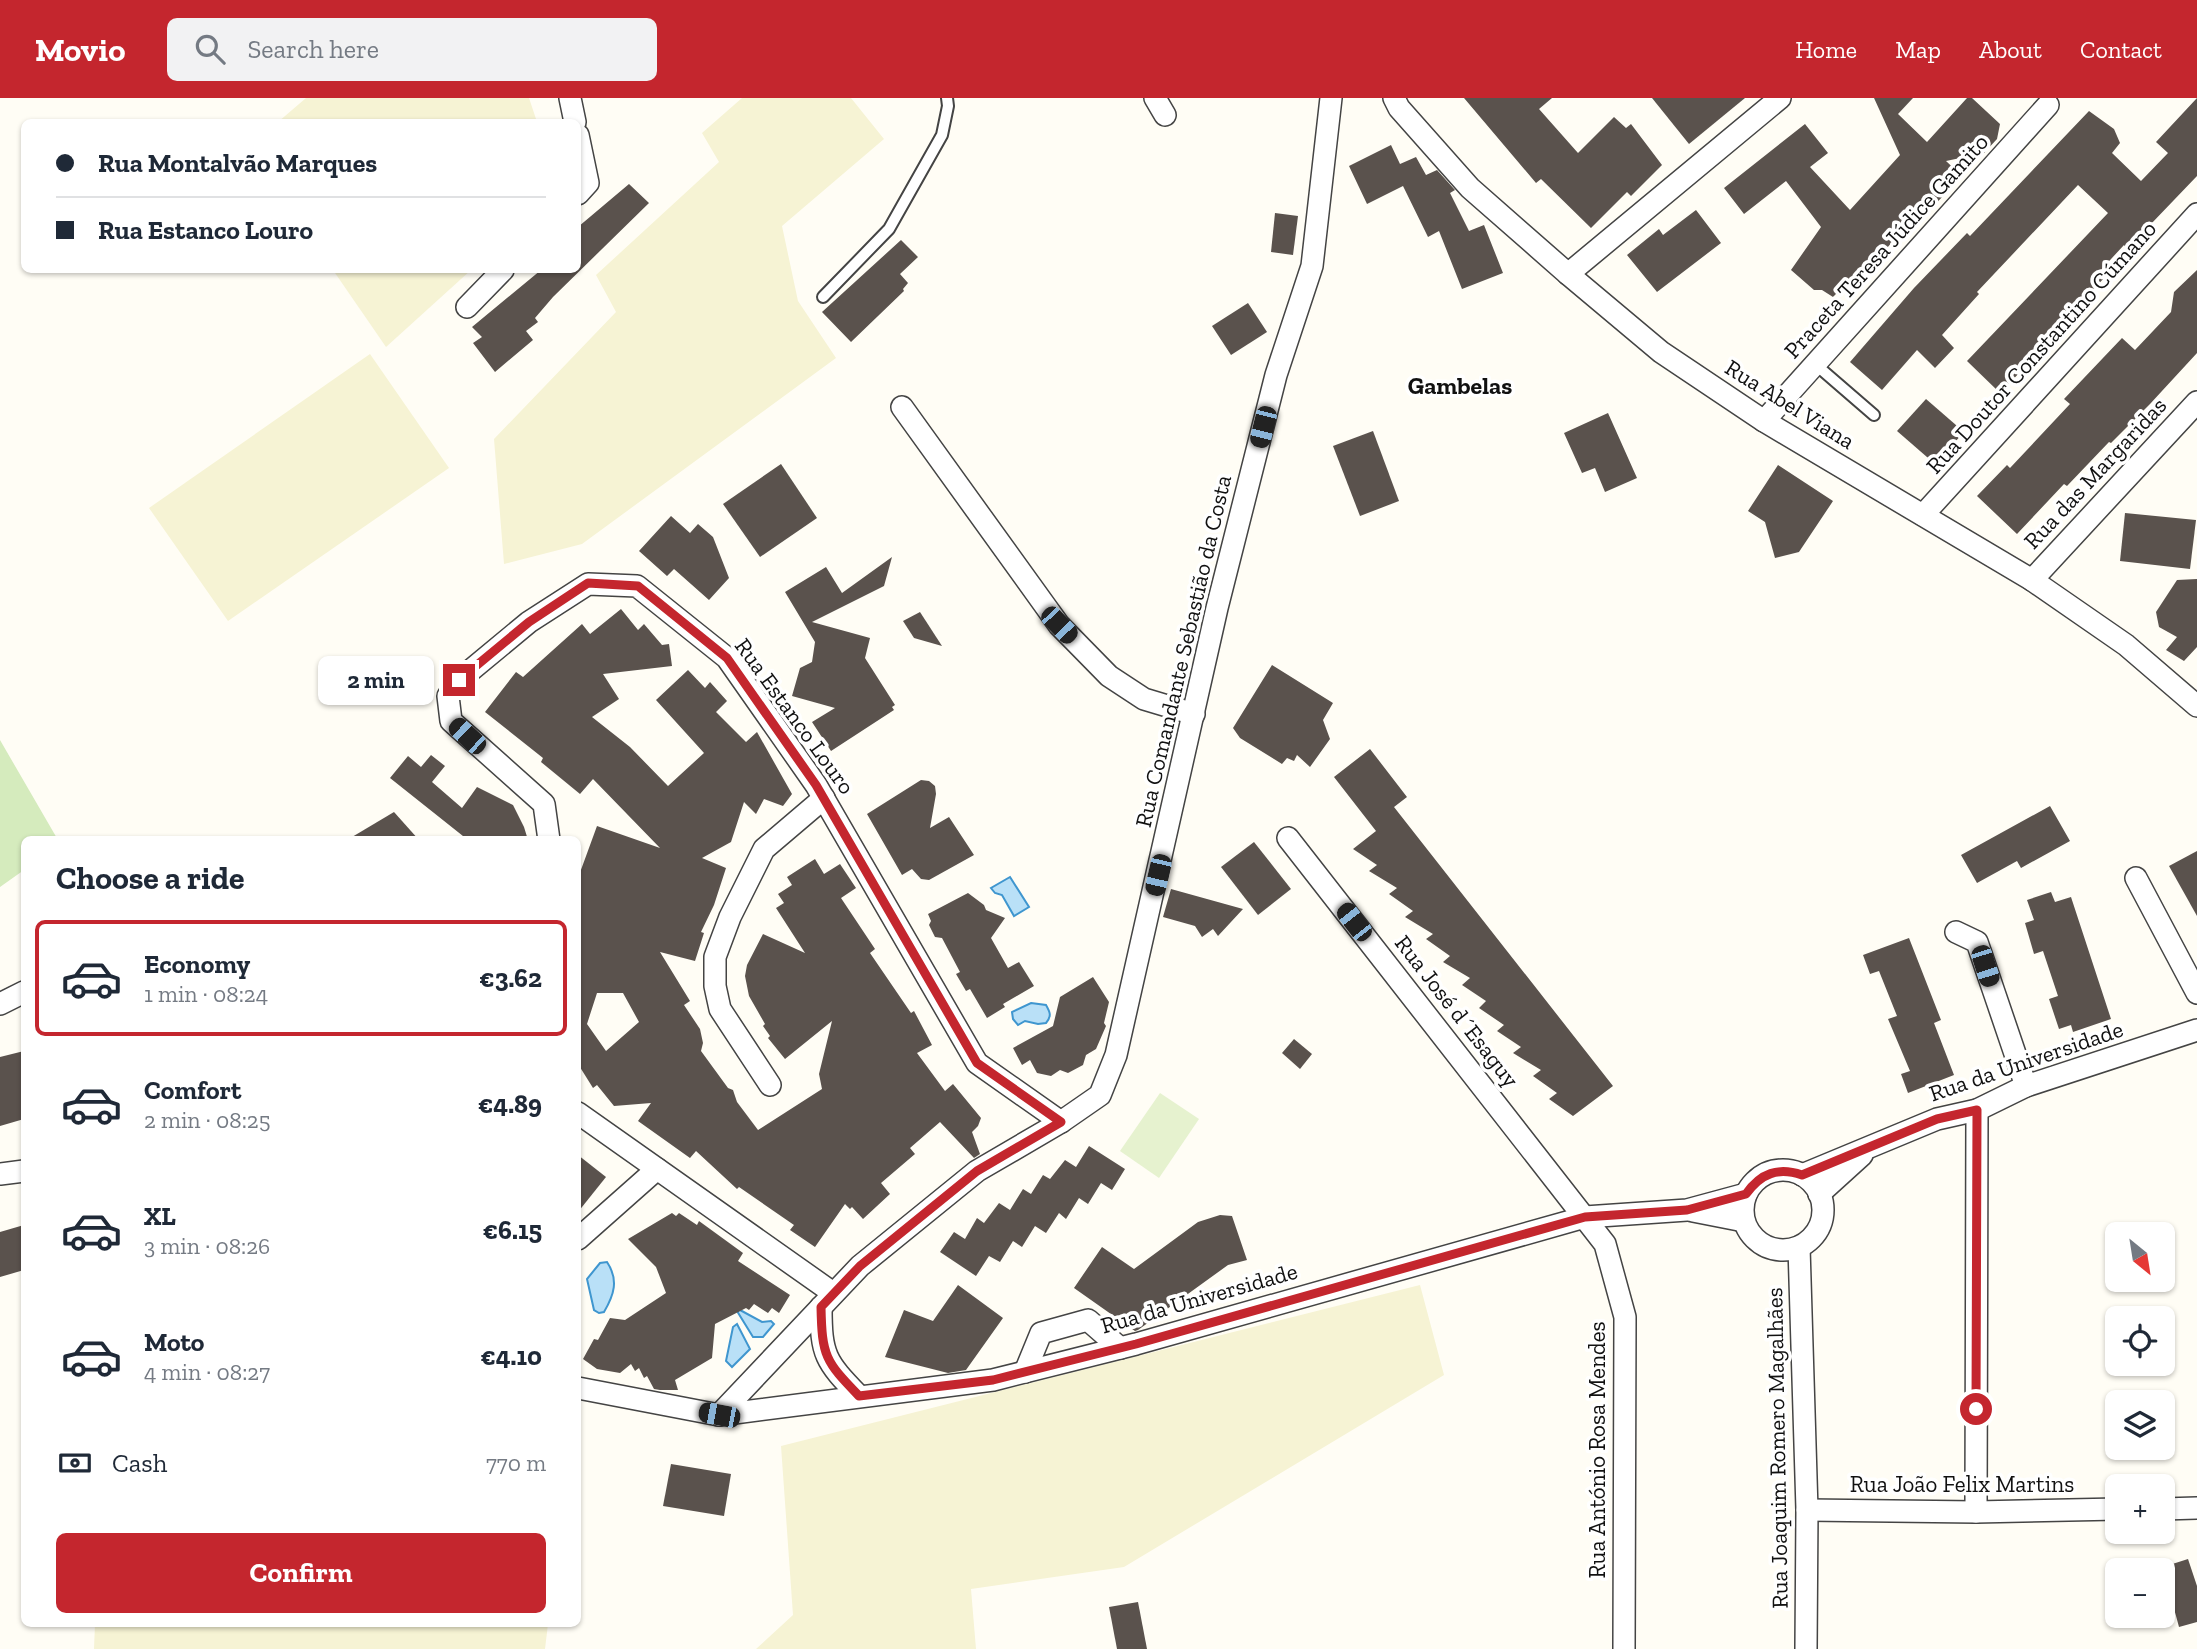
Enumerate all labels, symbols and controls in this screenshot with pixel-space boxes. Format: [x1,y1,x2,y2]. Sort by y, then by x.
search box [167,18,657,81]
text: Movio [35,30,125,69]
icon: search [191,30,229,68]
text: Search here [247,33,379,65]
text: Home [1795,35,1857,64]
text: Map [1895,35,1941,64]
text: About [1979,35,2042,64]
text: Contact [2080,35,2162,64]
street label: Praceta Teresa Júdice Gamito [1778,128,1994,364]
text: Rua Montalvão Marques [98,147,377,179]
text: Rua Estanco Louro [98,214,313,246]
street label: Rua Doutor Constantino Cúmano [1920,215,2162,479]
street label: Rua Abel Viana [1720,353,1860,455]
district label: Gambelas [1408,371,1512,400]
street label: Rua das Margaridas [2018,391,2172,555]
car [1248,404,1279,450]
street label: Rua Comandante Sebastião da Costa [1129,472,1237,830]
car [1037,603,1082,647]
street label: Rua Estanco Louro [729,632,861,800]
callout: 2 min [319,656,434,704]
route end [443,664,475,696]
text: 2 min [347,666,405,694]
car [445,714,490,758]
car [1144,852,1173,898]
text: Choose a ride [56,859,244,897]
car [1333,899,1376,945]
street label: Rua José d´Esaguy [1389,929,1525,1093]
car [1969,943,2002,989]
icon: car [60,947,123,1010]
text: Economy [144,948,250,980]
text: €3.62 [479,962,542,994]
text: 1 min · 08:24 [144,980,268,1008]
street label: Rua da Universidade [1925,1015,2127,1107]
icon: car [60,1073,123,1136]
text: Comfort [144,1074,241,1106]
text: €4.89 [478,1088,542,1120]
text: 2 min · 08:25 [144,1106,270,1134]
icon: car [60,1199,123,1262]
text: XL [144,1200,176,1232]
text: €6.15 [483,1214,542,1246]
north arrow [2105,1222,2175,1292]
map controls [2105,1222,2175,1628]
text: 3 min · 08:26 [144,1232,270,1260]
street label: Rua da Universidade [1098,1257,1300,1339]
street label: Rua Joaquim Romero Magalhães [1760,1287,1794,1609]
button: locate [2105,1306,2175,1376]
street label: Rua António Rosa Mendes [1583,1321,1611,1579]
icon: car [60,1325,123,1388]
text: Moto [144,1326,204,1358]
text: €4.10 [480,1340,542,1372]
text: 4 min · 08:27 [144,1358,270,1386]
button: layers [2105,1390,2175,1460]
route start [1960,1393,1992,1425]
car [697,1401,742,1429]
icon: cash [56,1444,94,1482]
text: Cash [112,1447,167,1479]
text: 770 m [486,1449,546,1477]
street label: Rua João Felix Martins [1850,1470,2074,1498]
button: + [2105,1474,2175,1544]
button: Confirm [56,1533,546,1613]
button: − [2105,1558,2175,1628]

